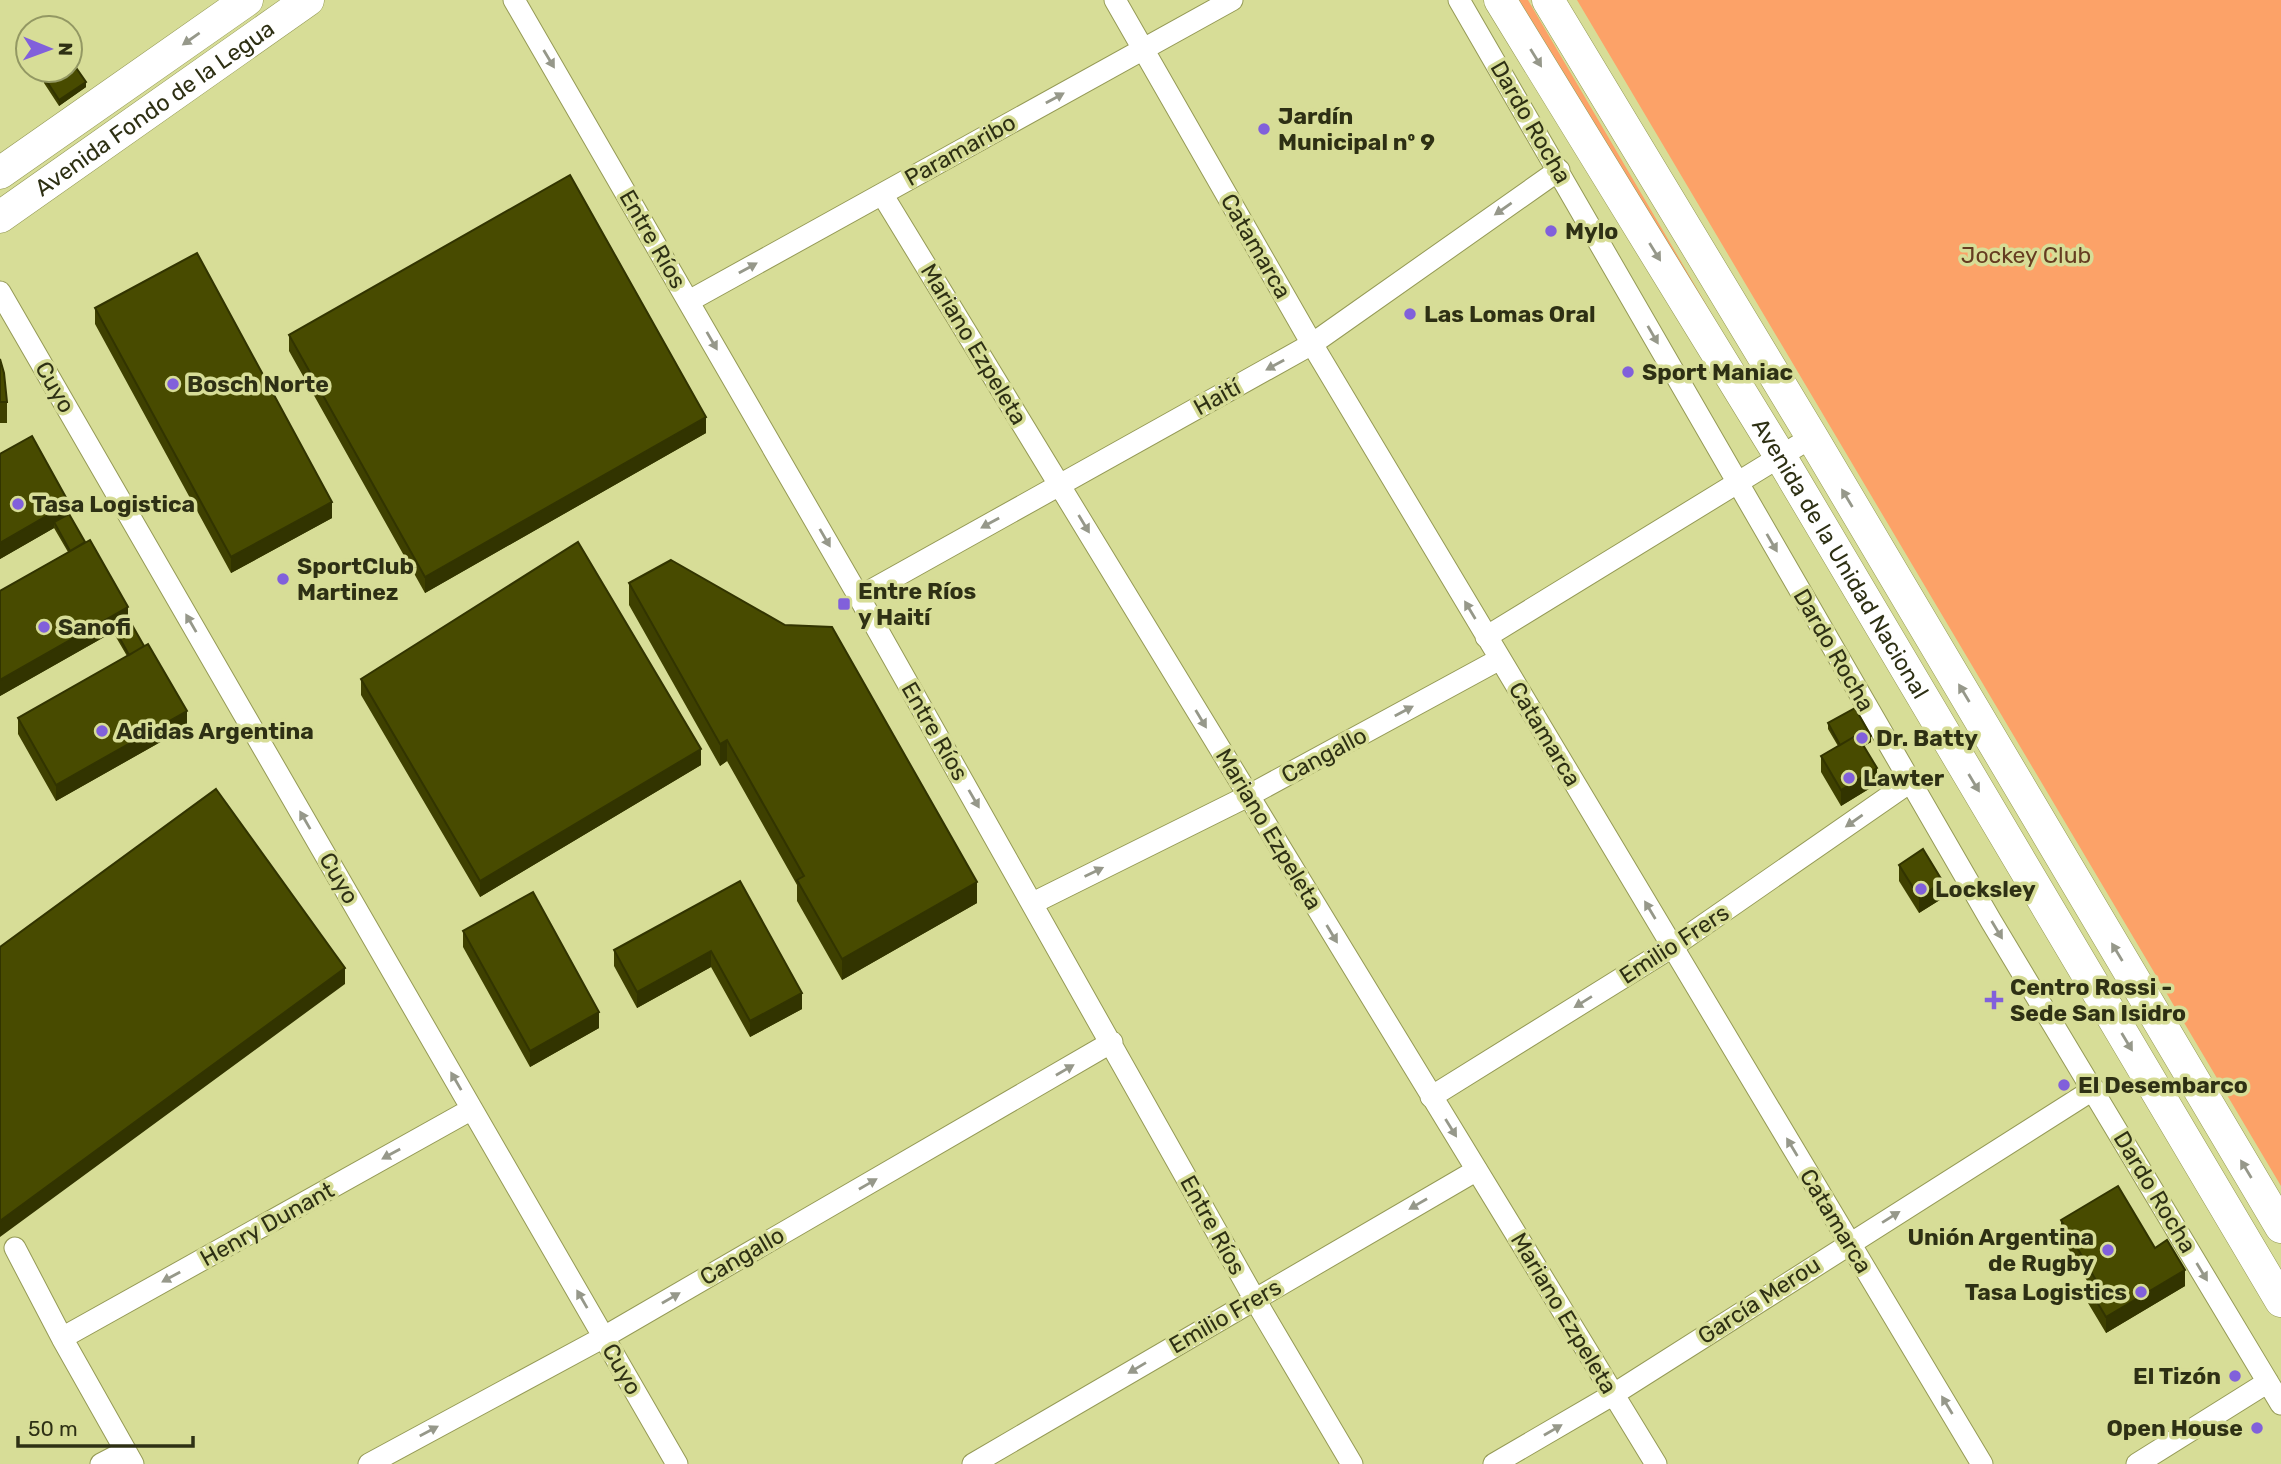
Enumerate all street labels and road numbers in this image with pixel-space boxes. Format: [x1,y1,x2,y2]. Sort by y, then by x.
street label: Avenida Fondo de la Legua [29,14,280,202]
street label: Dardo Rocha [1485,56,1577,188]
street label: Paramaribo [899,108,1021,192]
street label: Entre Ríos [614,185,692,293]
street label: Catamarca [1215,188,1297,304]
street label: Mariano Ezpeleta [915,258,1033,430]
street label: Cuyo [29,356,81,418]
street label: Haití [1189,372,1247,421]
street label: Avenida de la Unidad Nacional [1746,413,1935,704]
street label: Dardo Rocha [1788,584,1880,716]
street label: Entre Ríos [896,677,974,785]
street label: Catamarca [1503,677,1587,791]
street label: Cangallo [1276,721,1372,789]
street label: Mariano Ezpeleta [1210,743,1328,915]
street label: Cuyo [313,847,365,909]
street label: Emilio Frers [1614,898,1734,990]
street label: Dardo Rocha [2108,1126,2202,1258]
street label: Catamarca [1794,1164,1878,1278]
street label: Entre Ríos [1174,1170,1252,1280]
street label: Henry Dunant [195,1176,339,1272]
street label: Cangallo [695,1221,789,1291]
street label: Mariano Ezpeleta [1505,1227,1623,1399]
street label: García Merou [1693,1250,1825,1350]
street label: Emilio Frers [1164,1273,1286,1359]
street label: Cuyo [596,1338,648,1400]

